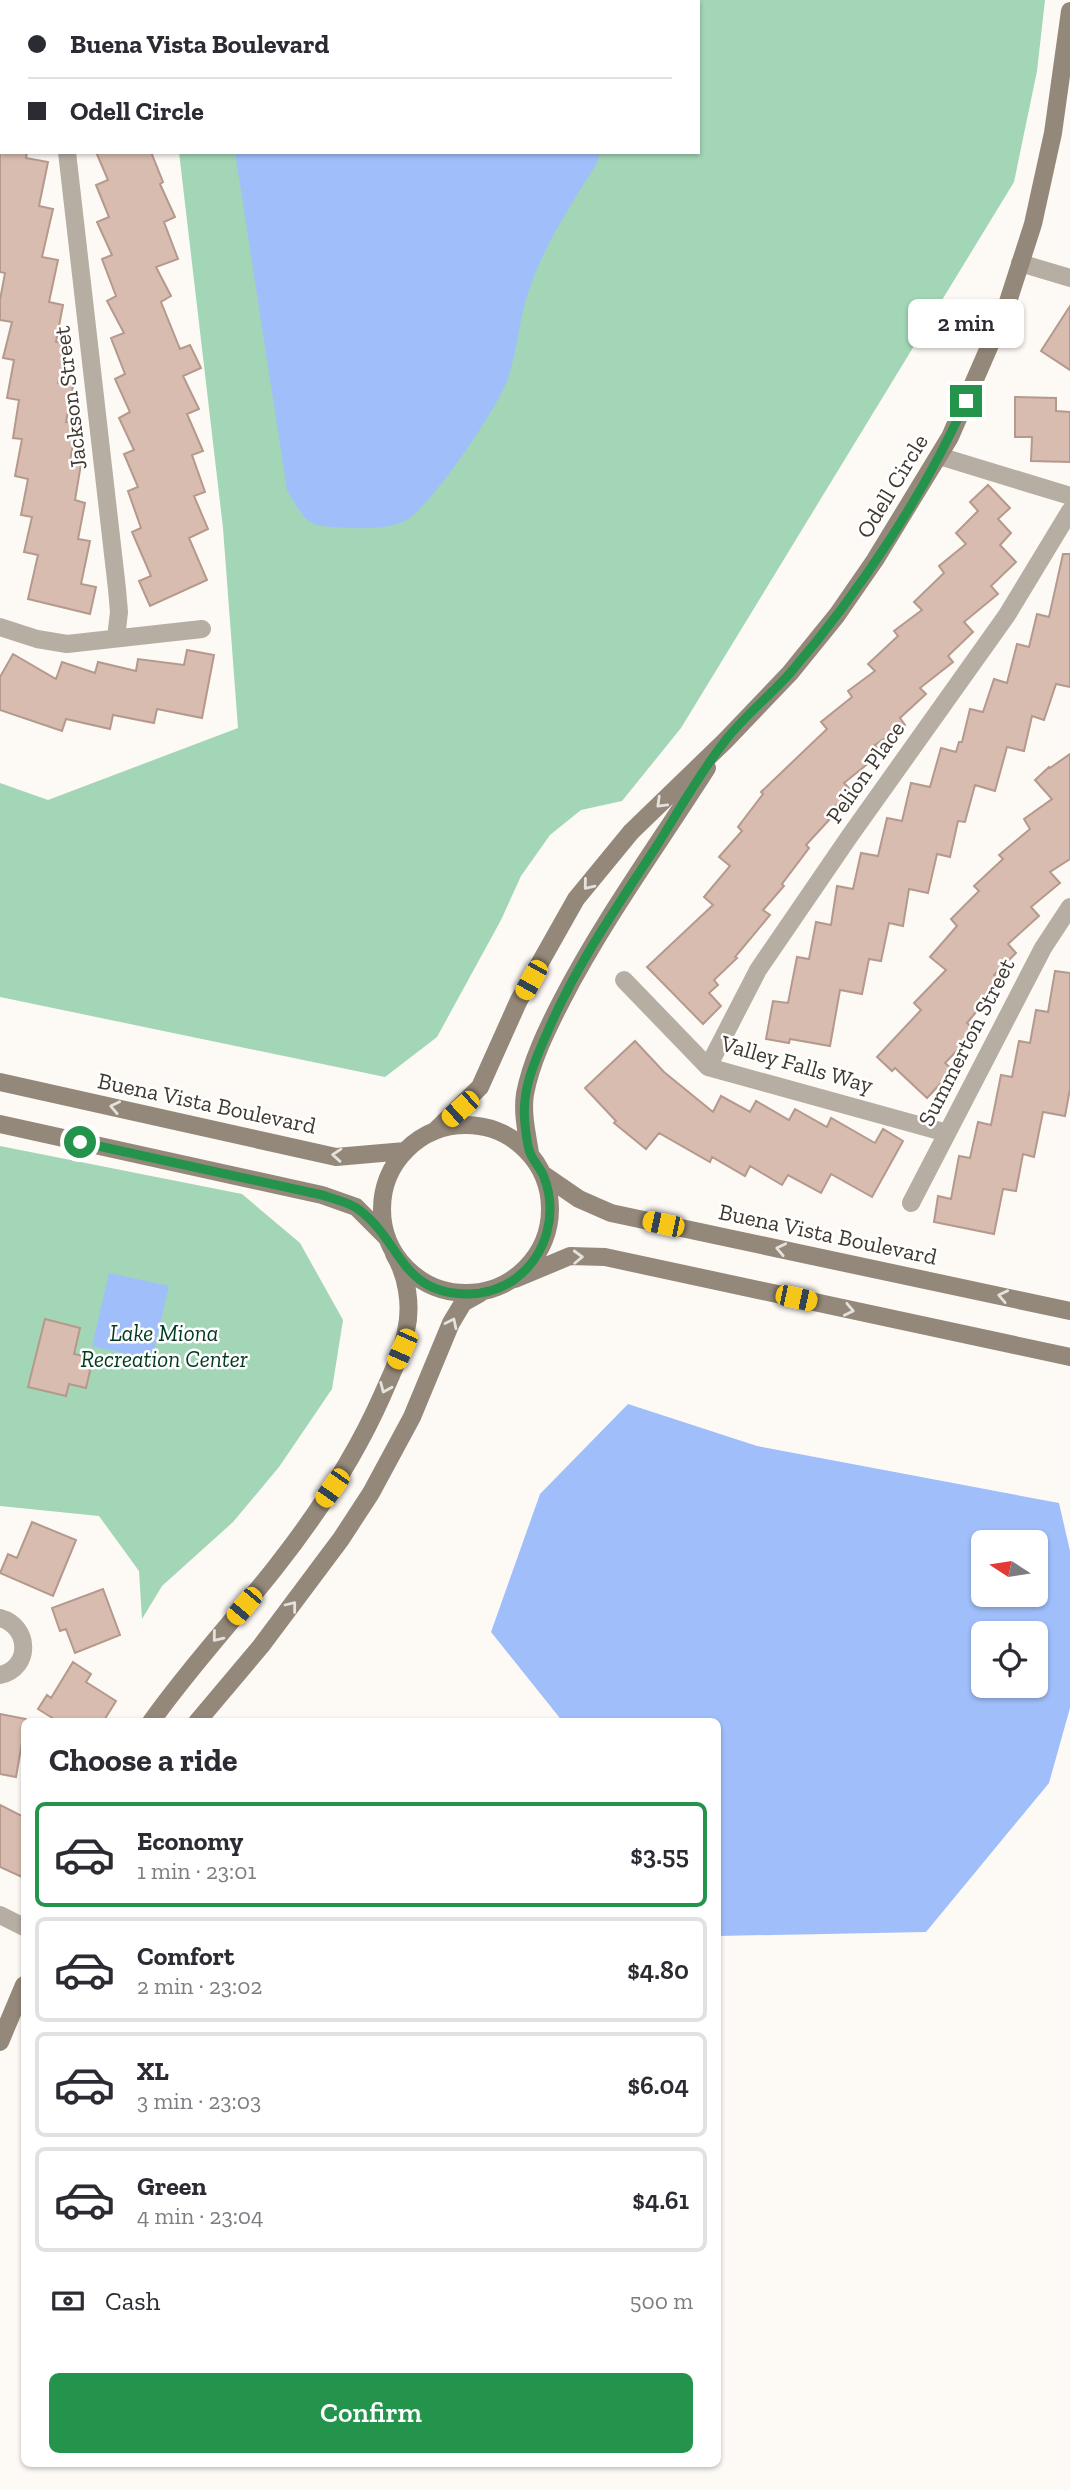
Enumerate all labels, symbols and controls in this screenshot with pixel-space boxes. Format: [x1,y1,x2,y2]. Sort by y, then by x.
text: Buena Vista Boulevard [70,28,329,60]
text: Odell Circle [70,95,204,127]
callout: 2 min [908,300,1024,348]
text: 2 min [937,309,995,337]
street label: Jackson Street [47,324,93,471]
route end [950,385,982,417]
street label: Odell Circle [850,429,934,543]
street label: Pelion Place [820,716,910,828]
one-way arrow [656,795,669,808]
one-way arrow [584,876,596,889]
street label: Summerton Street [912,953,1021,1131]
car [512,957,551,1003]
street label: Valley Falls Way [717,1029,876,1099]
street label: Buena Vista Boulevard [95,1066,319,1140]
car [438,1087,483,1131]
one-way arrow [109,1101,121,1116]
route start [64,1126,96,1158]
one-way arrow [331,1148,342,1163]
street label: Buena Vista Boulevard [716,1197,940,1271]
car [641,1209,686,1239]
one-way arrow [775,1242,787,1257]
one-way arrow [573,1250,584,1265]
car [774,1283,819,1313]
one-way arrow [997,1290,1009,1305]
one-way arrow [843,1301,855,1316]
one-way arrow [443,1318,457,1330]
park label: Lake Miona Recreation Center [80,1319,248,1373]
car [384,1326,421,1372]
one-way arrow [379,1381,393,1394]
car [312,1465,353,1511]
north arrow [971,1530,1048,1606]
map controls [971,1530,1048,1698]
car [223,1583,266,1629]
one-way arrow [284,1601,297,1613]
button: locate [971,1621,1048,1698]
one-way arrow [213,1630,226,1642]
text: Choose a ride [49,1741,237,1779]
icon: car [53,1823,116,1886]
text: Economy [137,1825,243,1857]
text: $3.55 [630,1839,689,1871]
text: 1 min · 23:01 [137,1857,256,1885]
icon: car [53,1938,116,2001]
text: Comfort [137,1940,234,1972]
text: $4.80 [627,1954,689,1986]
text: 2 min · 23:02 [137,1972,262,2000]
icon: car [53,2053,116,2116]
text: XL [137,2055,169,2087]
text: $6.04 [628,2069,689,2101]
text: 3 min · 23:03 [137,2087,261,2115]
icon: car [53,2168,116,2231]
text: Green [137,2170,207,2202]
text: $4.61 [632,2184,689,2216]
text: 4 min · 23:04 [137,2202,263,2230]
icon: cash [49,2282,87,2320]
text: Cash [105,2285,160,2317]
text: 500 m [630,2287,693,2315]
button: Confirm [49,2373,693,2453]

